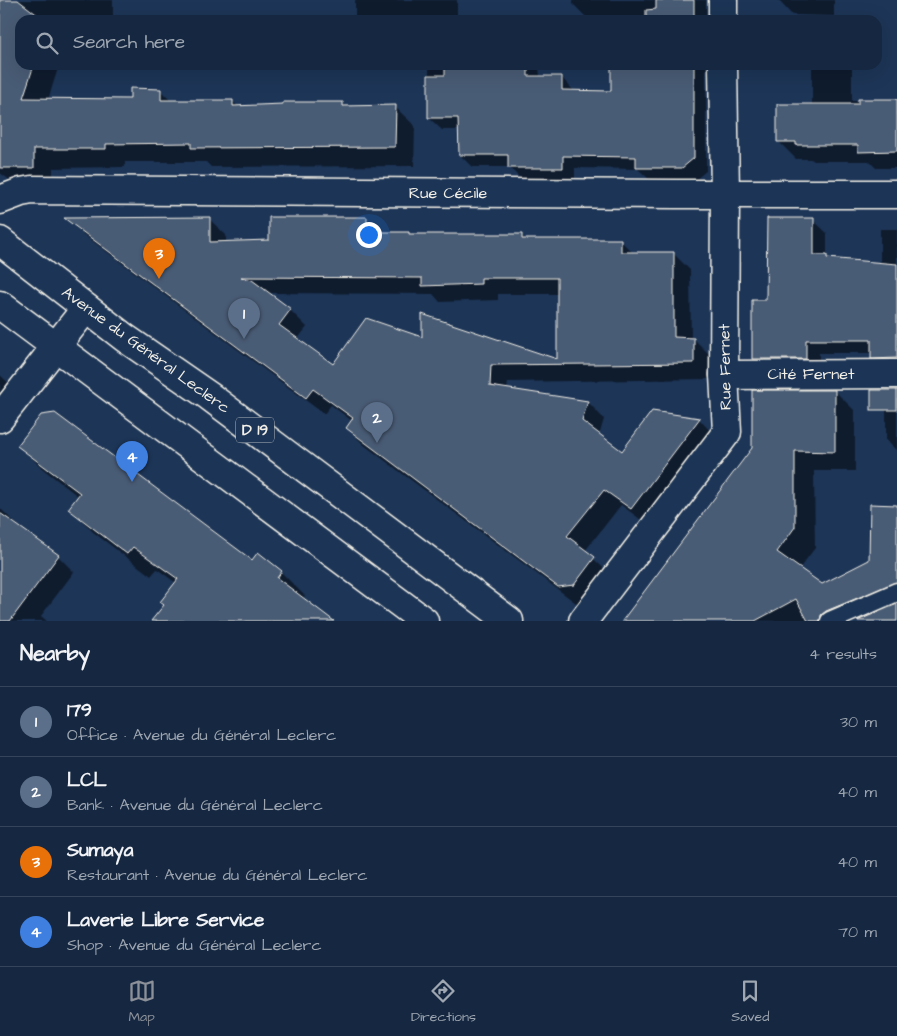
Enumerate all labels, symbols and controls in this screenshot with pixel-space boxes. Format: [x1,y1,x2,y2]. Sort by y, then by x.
search box [15,15,882,70]
icon: search [33,29,61,57]
text: Search here [73,29,185,56]
street label: Rue Cécile [409,182,487,204]
your location [356,222,382,248]
pin: 3 [143,238,175,279]
street label: Avenue du Général Leclerc [57,281,235,419]
pin: 1 [228,298,260,339]
street label: Rue Fernet [713,323,737,410]
street label: Cité Fernet [768,363,855,385]
pin: 2 [361,402,393,443]
road number: D 19 [236,418,274,442]
pin: 4 [116,441,148,482]
text: Nearby [20,639,90,668]
text: 4 results [809,643,877,665]
text: 179 [67,697,92,724]
text: 1 [35,711,37,733]
text: 30 m [840,711,877,733]
text: Office · Avenue du Général Leclerc [67,724,336,746]
text: LCL [67,767,107,794]
text: 2 [31,781,41,803]
text: 40 m [837,781,877,803]
text: Bank · Avenue du Général Leclerc [67,794,323,816]
text: Sumaya [67,837,133,864]
text: 3 [32,851,40,873]
text: 40 m [837,851,877,873]
text: Restaurant · Avenue du Général Leclerc [67,864,368,886]
text: Laverie Libre Service [67,907,264,934]
text: 4 [31,921,41,943]
text: 70 m [838,921,877,943]
text: Shop · Avenue du Général Leclerc [67,934,322,956]
tab: Map [128,977,156,1027]
tab: Directions [411,977,476,1027]
tab: Saved [731,977,769,1027]

